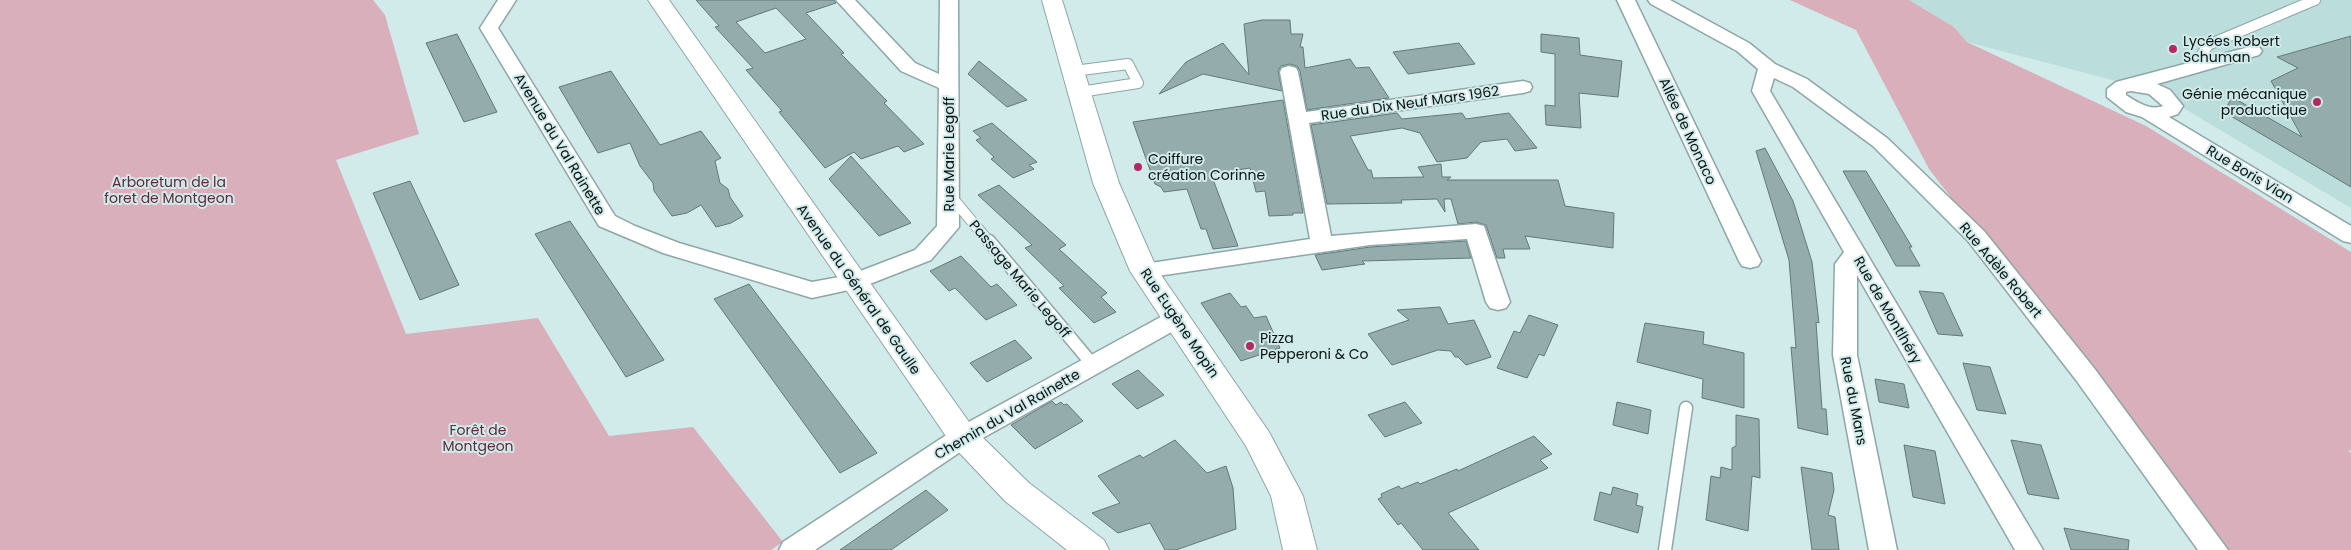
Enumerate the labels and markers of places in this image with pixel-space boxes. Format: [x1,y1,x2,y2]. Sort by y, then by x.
place label: Lycées Robert Schuman [2183,31,2280,67]
marker: Lycées Robert Schuman [2167,43,2179,55]
place label: Génie mécanique productique [2182,84,2307,120]
marker: Génie mécanique productique [2311,96,2323,108]
place label: Coiffure création Corinne [1148,149,1265,185]
marker: Coiffure création Corinne [1132,161,1144,173]
place label: Pizza Pepperoni & Co [1260,328,1369,364]
marker: Pizza Pepperoni & Co [1244,340,1256,352]

